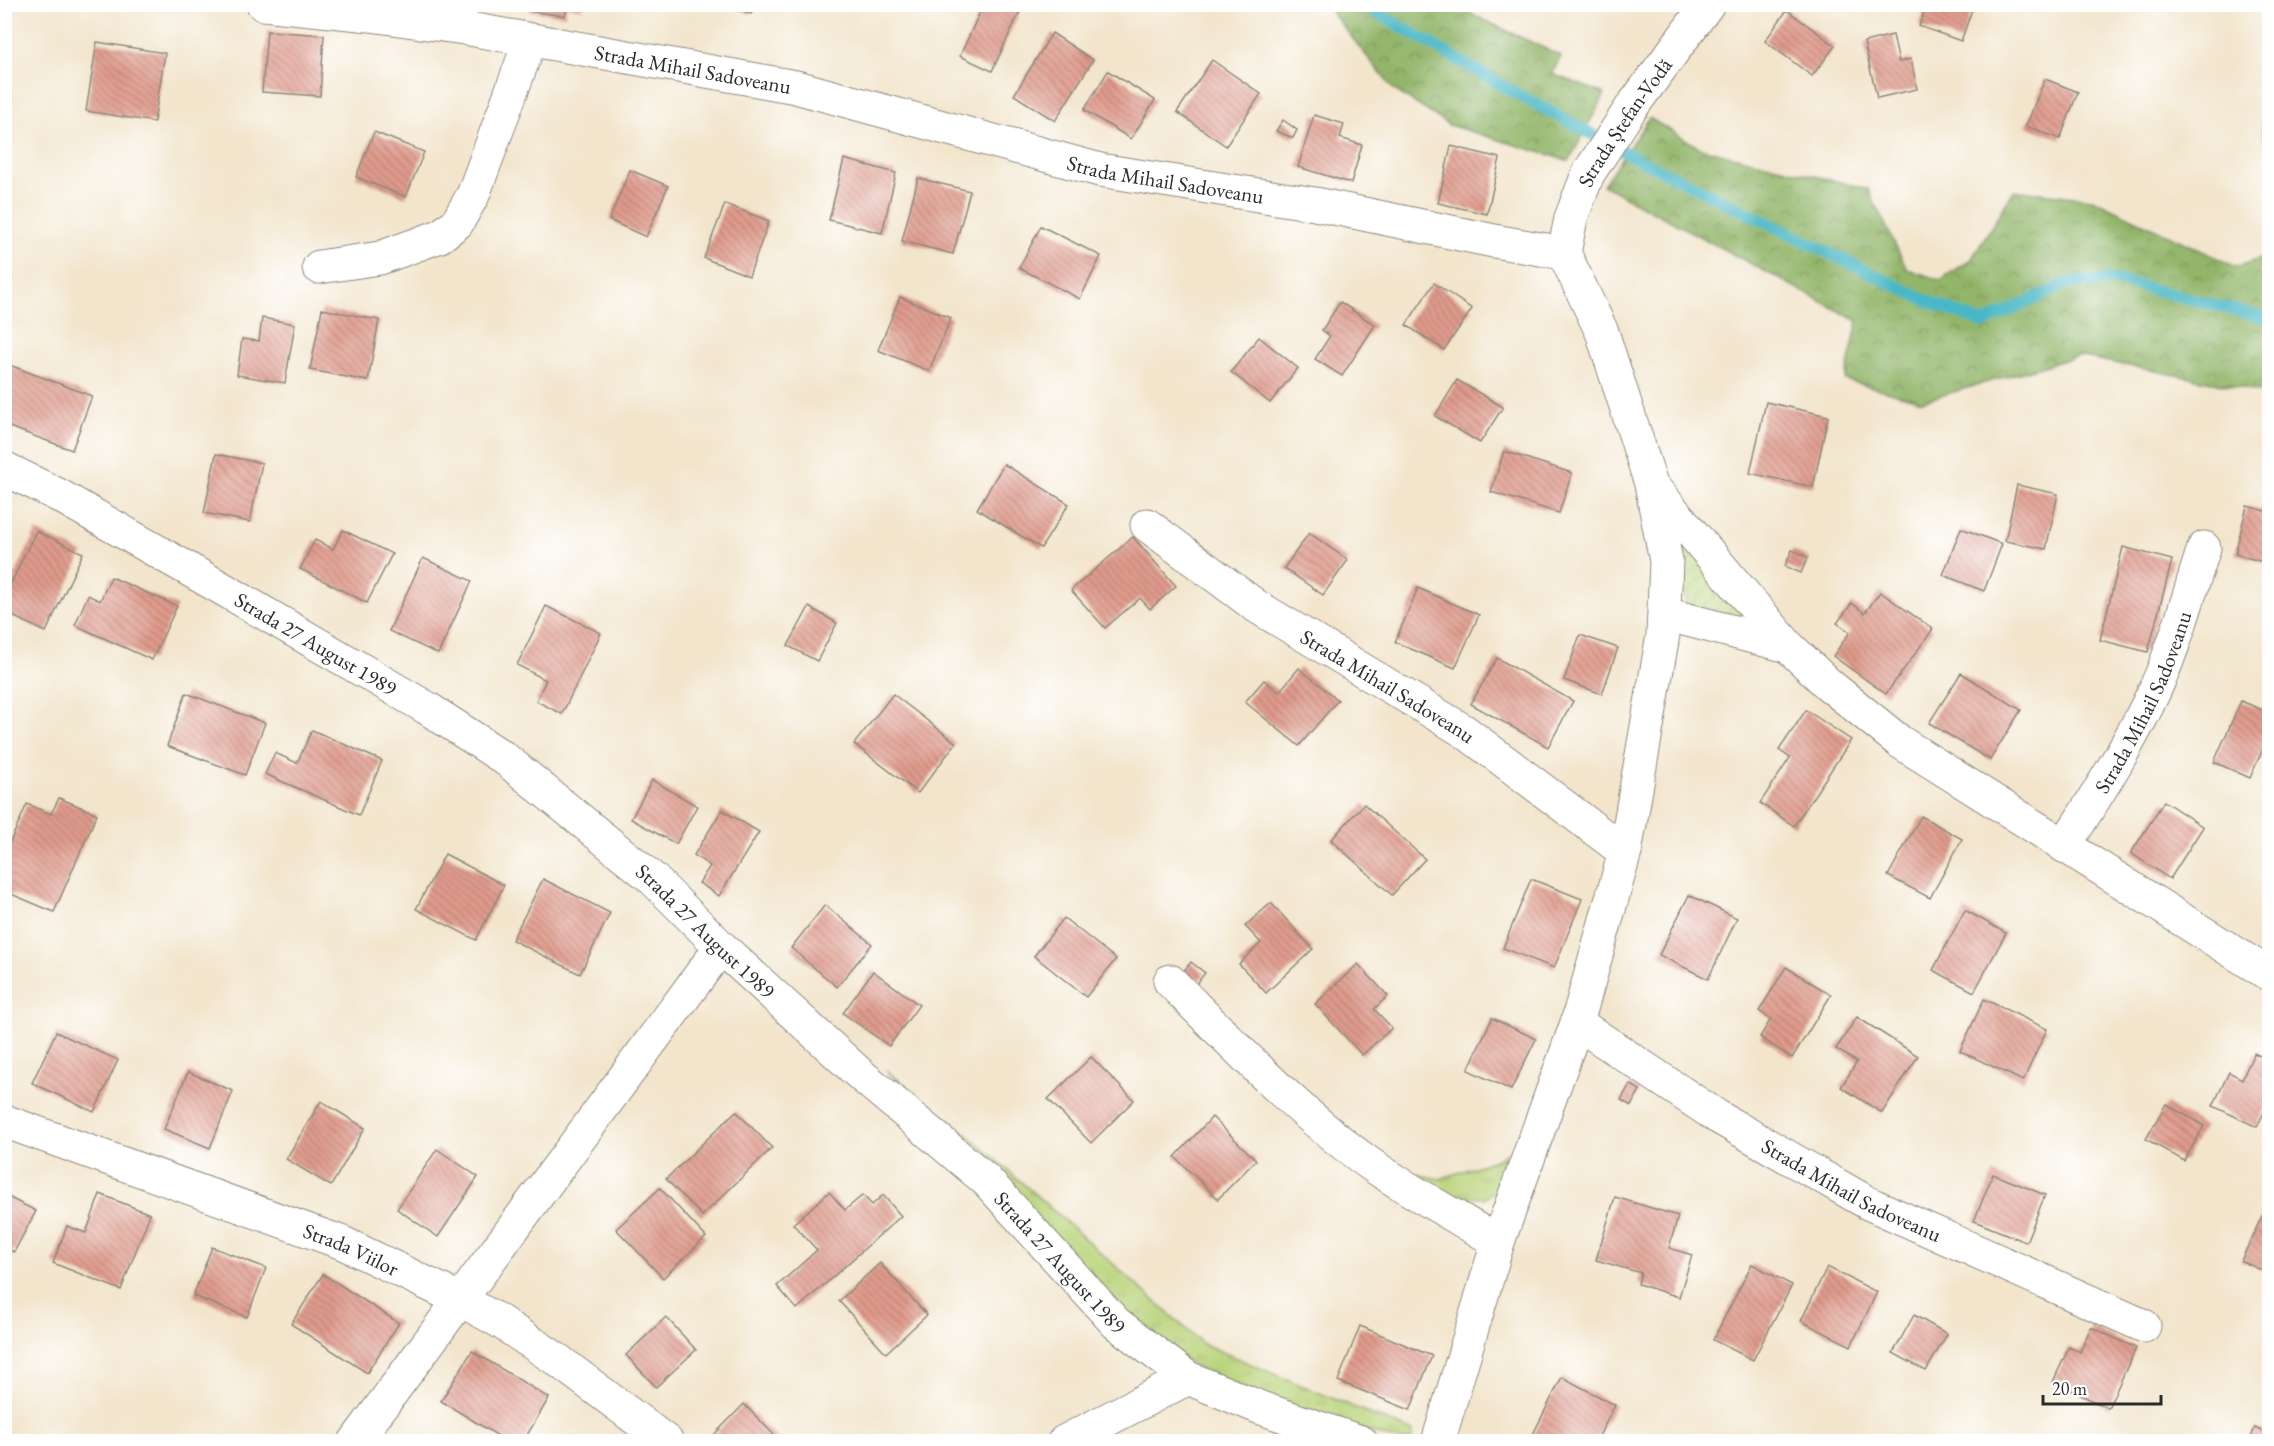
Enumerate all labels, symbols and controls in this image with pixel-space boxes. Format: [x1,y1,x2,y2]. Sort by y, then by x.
street label: Strada Mihail Sadoveanu [593,38,793,99]
street label: Strada Ștefan-Vodă [1571,51,1678,190]
street label: Strada Mihail Sadoveanu [1064,148,1266,209]
street label: Strada 27 August 1989 [230,585,402,701]
street label: Strada Mihail Sadoveanu [2088,607,2197,798]
street label: Strada Mihail Sadoveanu [1296,623,1481,748]
street label: Strada 27 August 1989 [631,857,781,1004]
street label: Strada Mihail Sadoveanu [1757,1132,1946,1248]
street label: Strada 27 August 1989 [989,1185,1131,1339]
street label: Strada Viilor [300,1216,403,1281]
scale bar [2043,1368,2162,1406]
text: 20 m [2052,1377,2087,1400]

